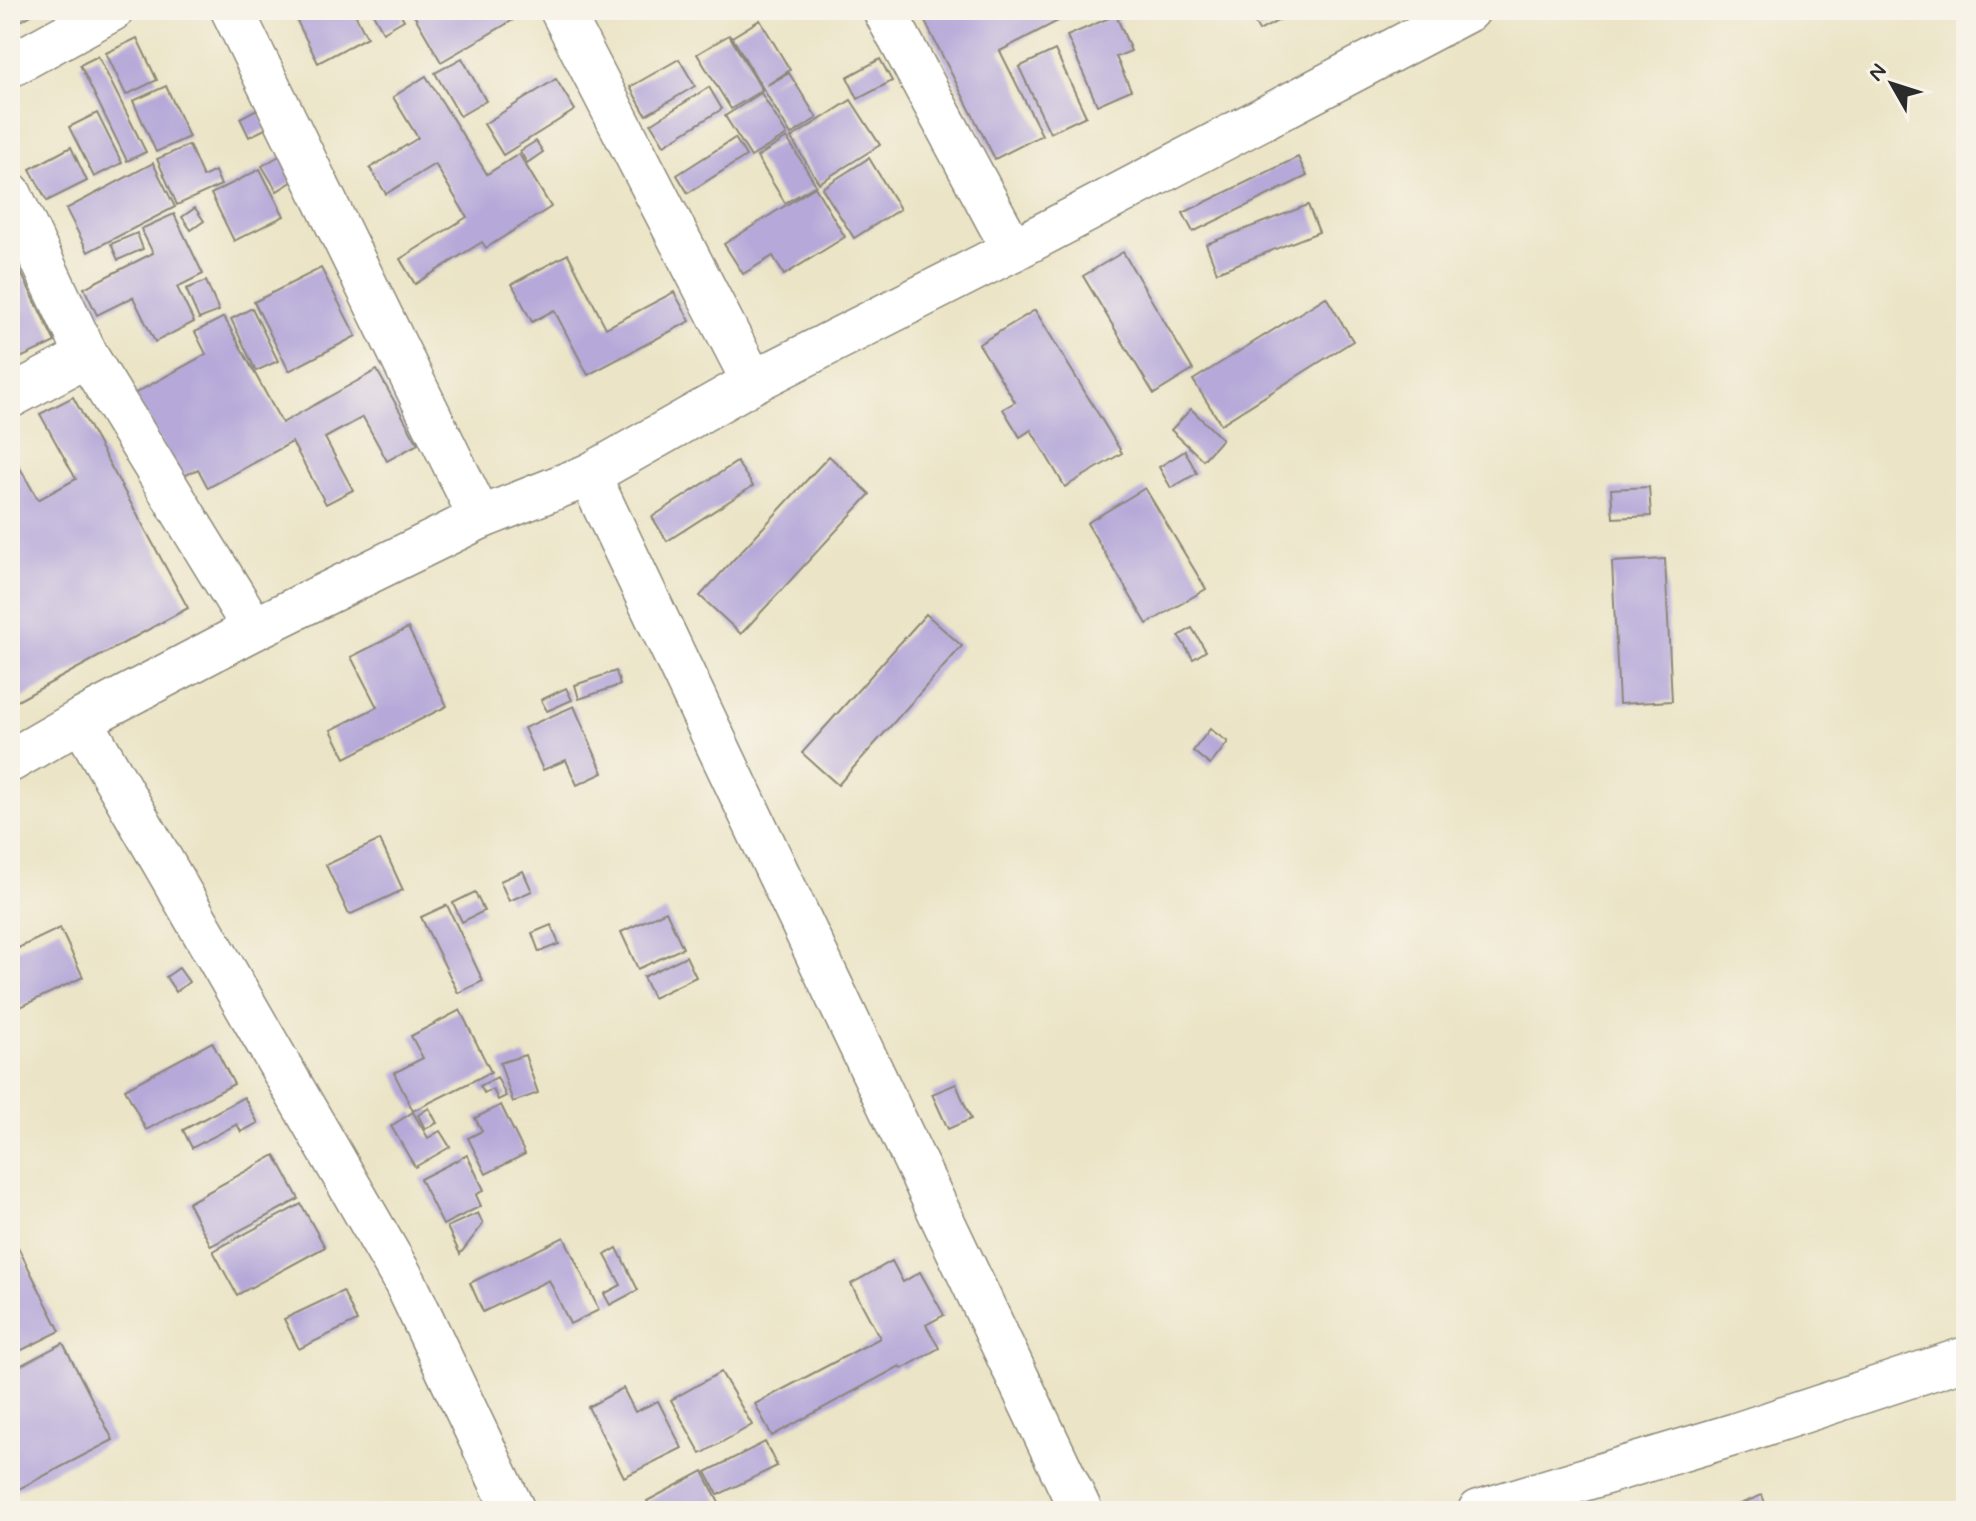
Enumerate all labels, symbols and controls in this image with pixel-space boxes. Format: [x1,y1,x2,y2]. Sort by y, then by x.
north arrow [1852,44,1932,124]
text: N [1863,58,1894,87]

